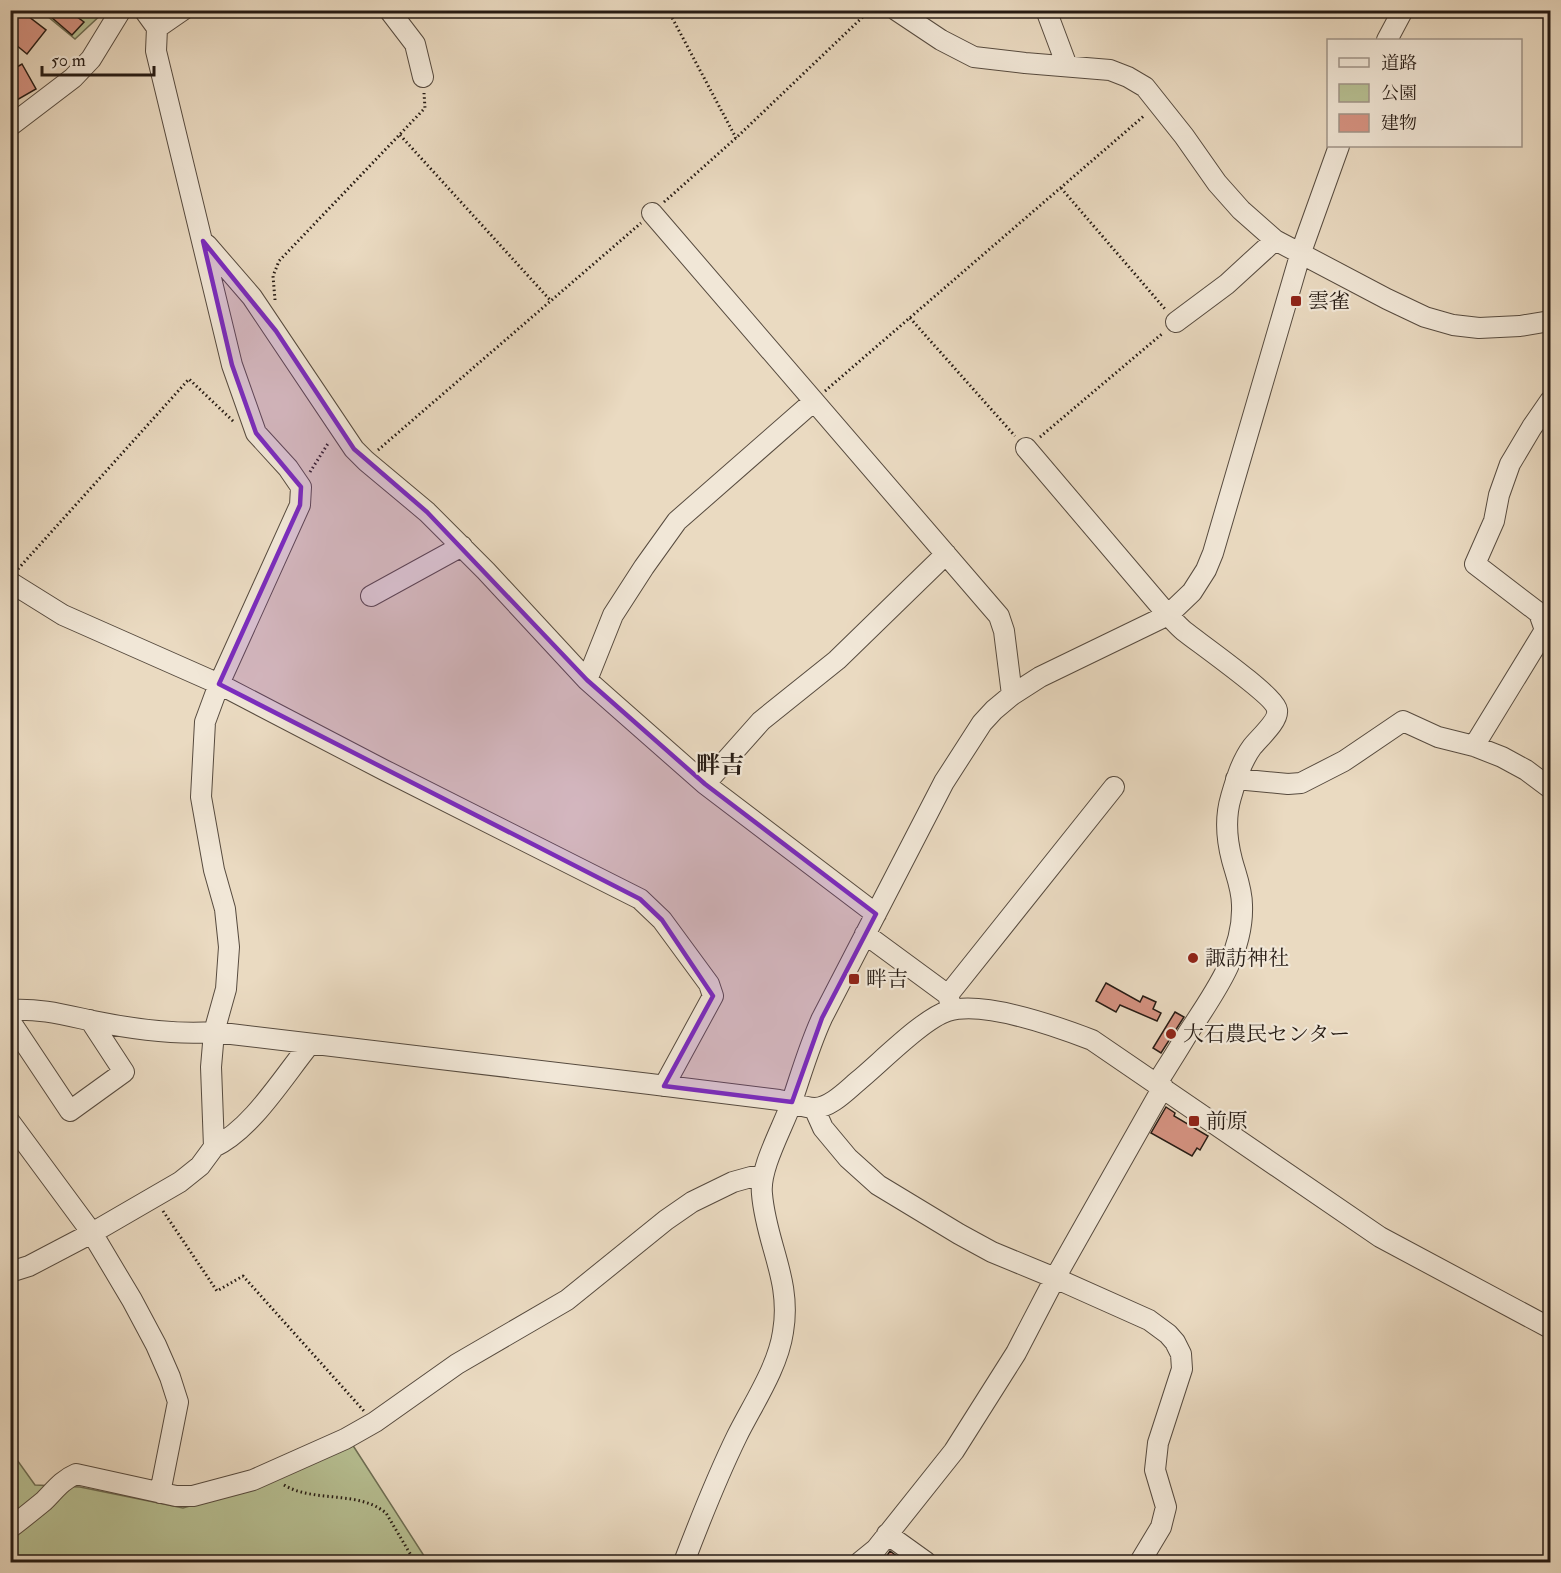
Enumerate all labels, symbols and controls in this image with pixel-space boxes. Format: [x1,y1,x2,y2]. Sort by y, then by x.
scale bar [42,39,154,77]
legend [1327,39,1522,147]
text: 50 m [51,49,86,72]
text: 道路 [1381,52,1417,75]
text: 公園 [1381,82,1417,105]
text: 建物 [1381,112,1417,135]
place label: 雲雀 [1308,288,1350,315]
marker: 雲雀 [1289,294,1303,308]
district label: 畔吉 [696,750,744,781]
place label: 諏訪神社 [1205,945,1289,972]
marker: 諏訪神社 [1186,951,1200,965]
place label: 畔吉 [866,966,908,993]
marker: 畔吉 [847,972,861,986]
place label: 大石農民センター [1183,1021,1350,1048]
marker: 大石農民センター [1164,1027,1178,1041]
place label: 前原 [1206,1108,1248,1135]
marker: 前原 [1187,1114,1201,1128]

